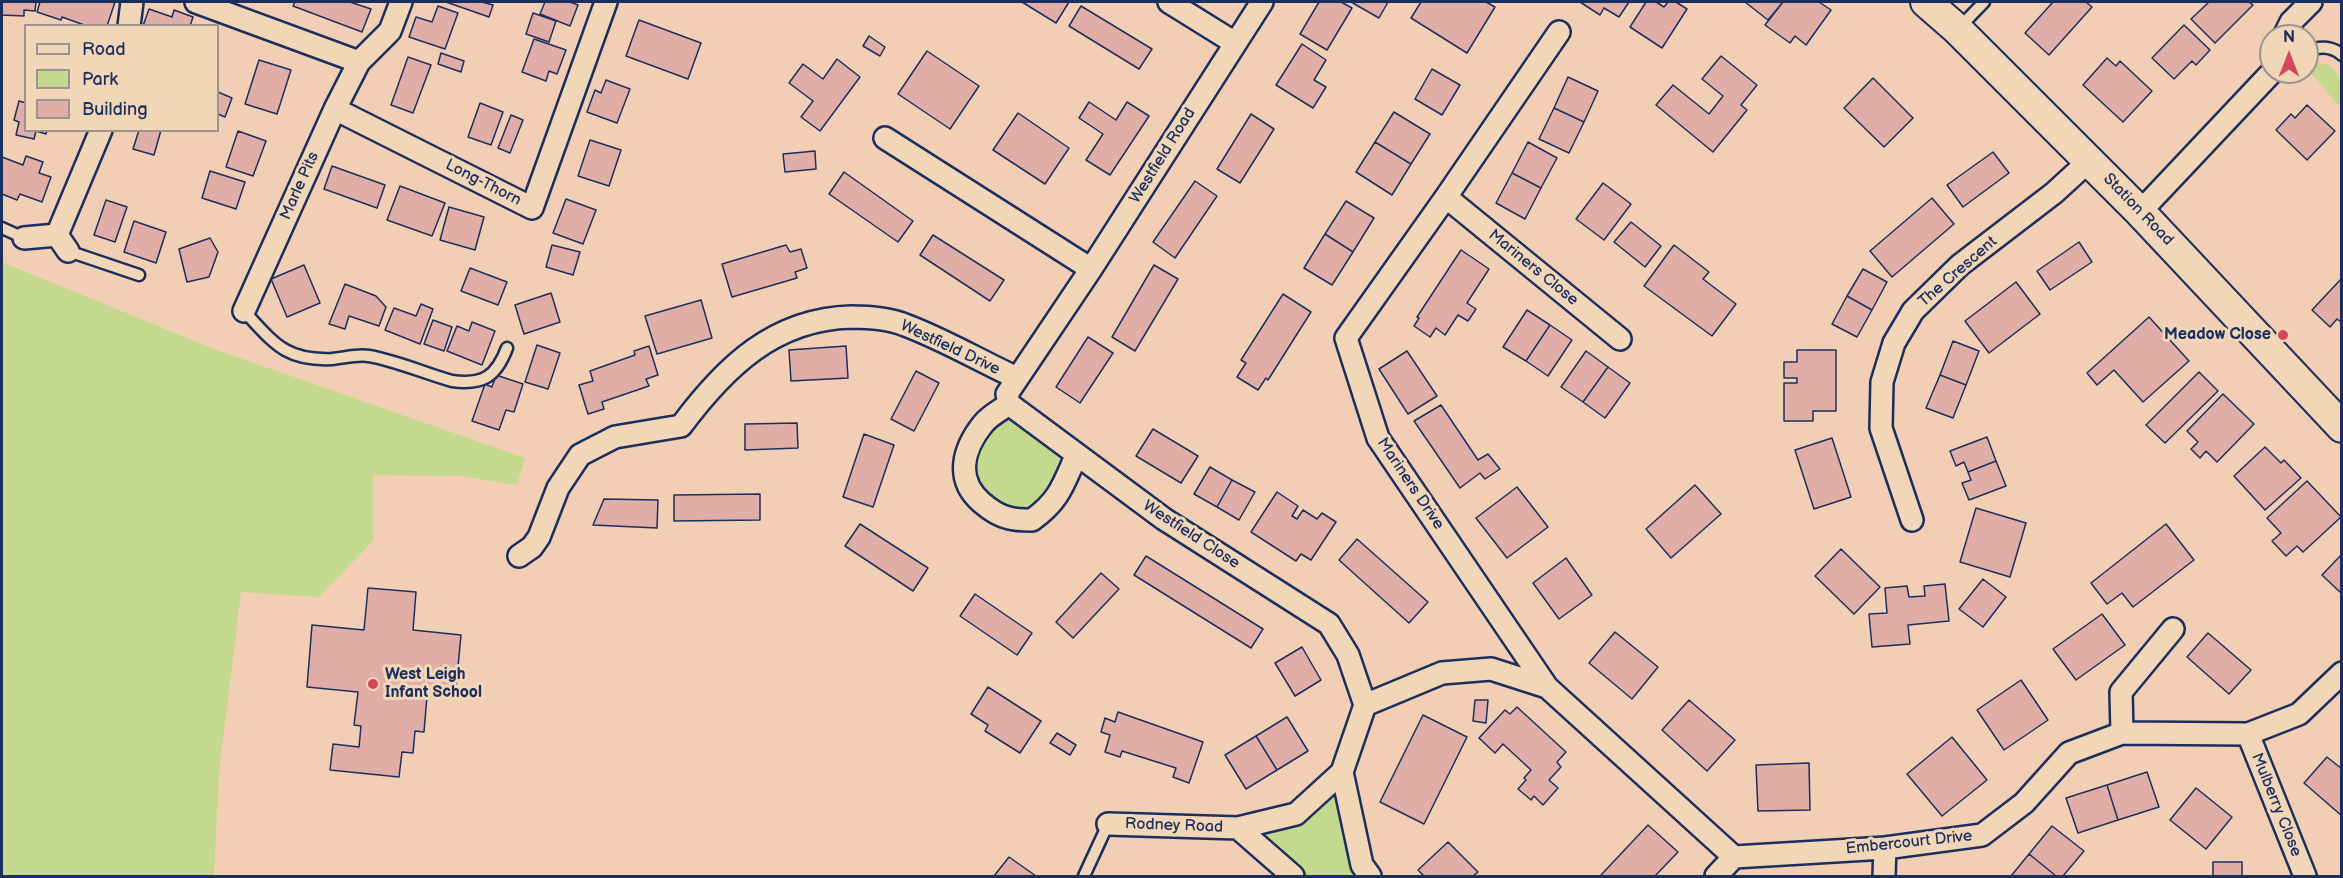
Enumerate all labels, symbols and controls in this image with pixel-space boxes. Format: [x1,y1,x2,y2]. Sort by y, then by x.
legend [24,24,219,132]
north arrow [2259,24,2319,84]
text: N [2283,28,2295,47]
text: Road [82,39,126,60]
text: Park [82,69,118,90]
text: Building [82,99,148,120]
street label: Westfield Road [1126,105,1200,207]
street label: Marle Pits [277,149,323,223]
street label: Long-Thorn [442,156,524,210]
street label: Station Road [2099,170,2177,250]
street label: Mariners Close [1484,226,1582,310]
street label: The Crescent [1915,233,2001,311]
street label: Westfield Drive [897,317,1003,379]
place label: Meadow Close [2164,325,2271,345]
marker: Meadow Close [2276,328,2290,342]
street label: Mariners Drive [1372,434,1448,534]
street label: Westfield Close [1139,497,1243,573]
place label: West Leigh Infant School [385,665,482,703]
marker: West Leigh Infant School [366,677,380,691]
street label: Mulberry Close [2246,750,2306,860]
street label: Rodney Road [1125,815,1223,837]
street label: Embercourt Drive [1845,827,1973,859]

